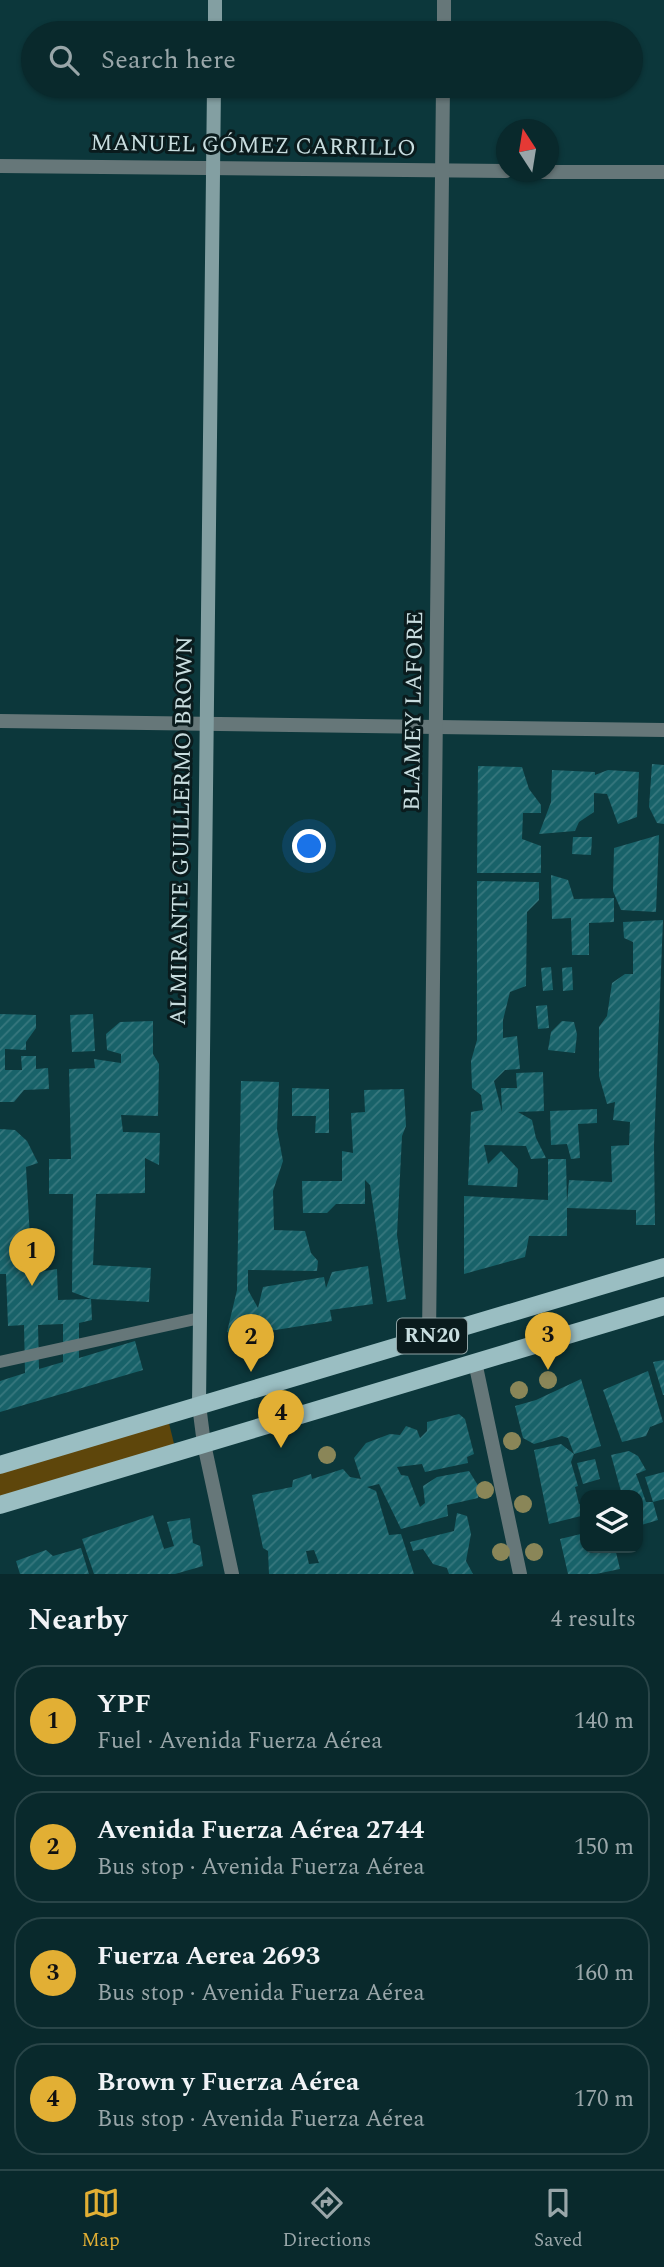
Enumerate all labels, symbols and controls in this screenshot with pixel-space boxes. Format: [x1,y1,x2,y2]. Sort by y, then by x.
search box [21,21,643,98]
text: Search here [101,40,236,80]
icon: search [45,41,83,79]
north arrow [496,119,559,182]
street label: MANUEL GÓMEZ CARRILLO [90,126,416,166]
street label: BLAMEY LAFORE [395,611,433,811]
street label: ALMIRANTE GUILLERMO BROWN [161,636,203,1026]
your location [292,829,326,863]
pin: 1 [9,1228,55,1286]
pin: 3 [525,1312,571,1370]
pin: 2 [228,1314,274,1372]
road number: RN20 [397,1318,467,1354]
pin: 4 [258,1390,304,1448]
map controls [580,1490,643,1553]
button: layers [580,1490,643,1553]
text: Nearby [28,1597,127,1643]
text: 4 results [551,1602,636,1637]
text: YPF [97,1684,151,1724]
text: 1 [47,1704,59,1739]
text: 140 m [574,1704,634,1739]
text: Fuel · Avenida Fuerza Aérea [97,1724,382,1759]
text: Avenida Fuerza Aérea 2744 [97,1810,424,1850]
text: 2 [47,1830,59,1865]
text: 150 m [574,1830,634,1865]
text: Bus stop · Avenida Fuerza Aérea [97,1850,425,1885]
text: Fuerza Aerea 2693 [97,1936,320,1976]
text: 3 [47,1956,59,1991]
text: 160 m [574,1956,634,1991]
text: Bus stop · Avenida Fuerza Aérea [97,1976,425,2011]
text: Brown y Fuerza Aérea [97,2062,359,2102]
text: 4 [47,2082,59,2117]
text: 170 m [574,2082,634,2117]
text: Bus stop · Avenida Fuerza Aérea [97,2102,425,2137]
tab: Map [81,2184,120,2255]
tab: Directions [282,2184,371,2255]
tab: Saved [534,2184,583,2255]

